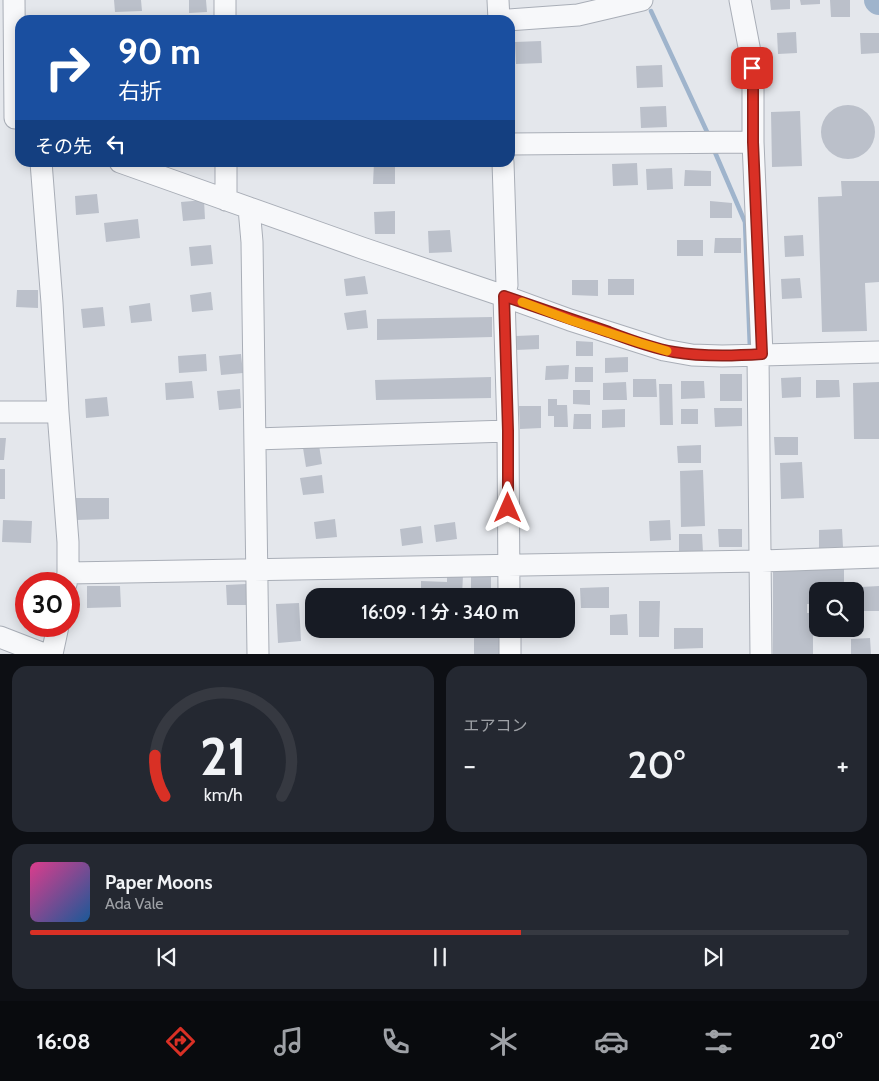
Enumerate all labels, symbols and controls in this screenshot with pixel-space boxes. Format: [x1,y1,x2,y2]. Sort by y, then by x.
text: 90 m [118,30,201,73]
icon: right [35,35,100,100]
pin [731,47,773,89]
icon: arrive [738,54,766,82]
text: 右折 [118,78,162,105]
icon: left [102,130,130,158]
text: その先 [35,135,92,158]
position arrow [481,481,533,533]
speed limit sign: 30 [15,572,80,637]
map controls [809,582,864,637]
button: search [809,582,864,637]
text: 16:09 · 1 分 · 340 m [361,601,519,624]
text: エアコン [464,716,528,735]
text: 21 [199,725,246,788]
text: 20° [627,741,685,788]
text: − [464,748,476,782]
text: + [837,748,849,782]
text: km/h [203,784,242,805]
text: Paper Moons [105,871,213,894]
text: Ada Vale [105,894,164,913]
icon: previous [153,943,181,971]
icon: pause [426,943,454,971]
icon: next [699,943,727,971]
icon: directions [163,1024,198,1059]
icon: music [271,1024,306,1059]
icon: phone [378,1024,413,1059]
icon: climate [486,1024,521,1059]
icon: car [594,1024,629,1059]
icon: filters [701,1024,736,1059]
text: 16:08 [36,1028,91,1055]
text: 20° [809,1028,843,1055]

